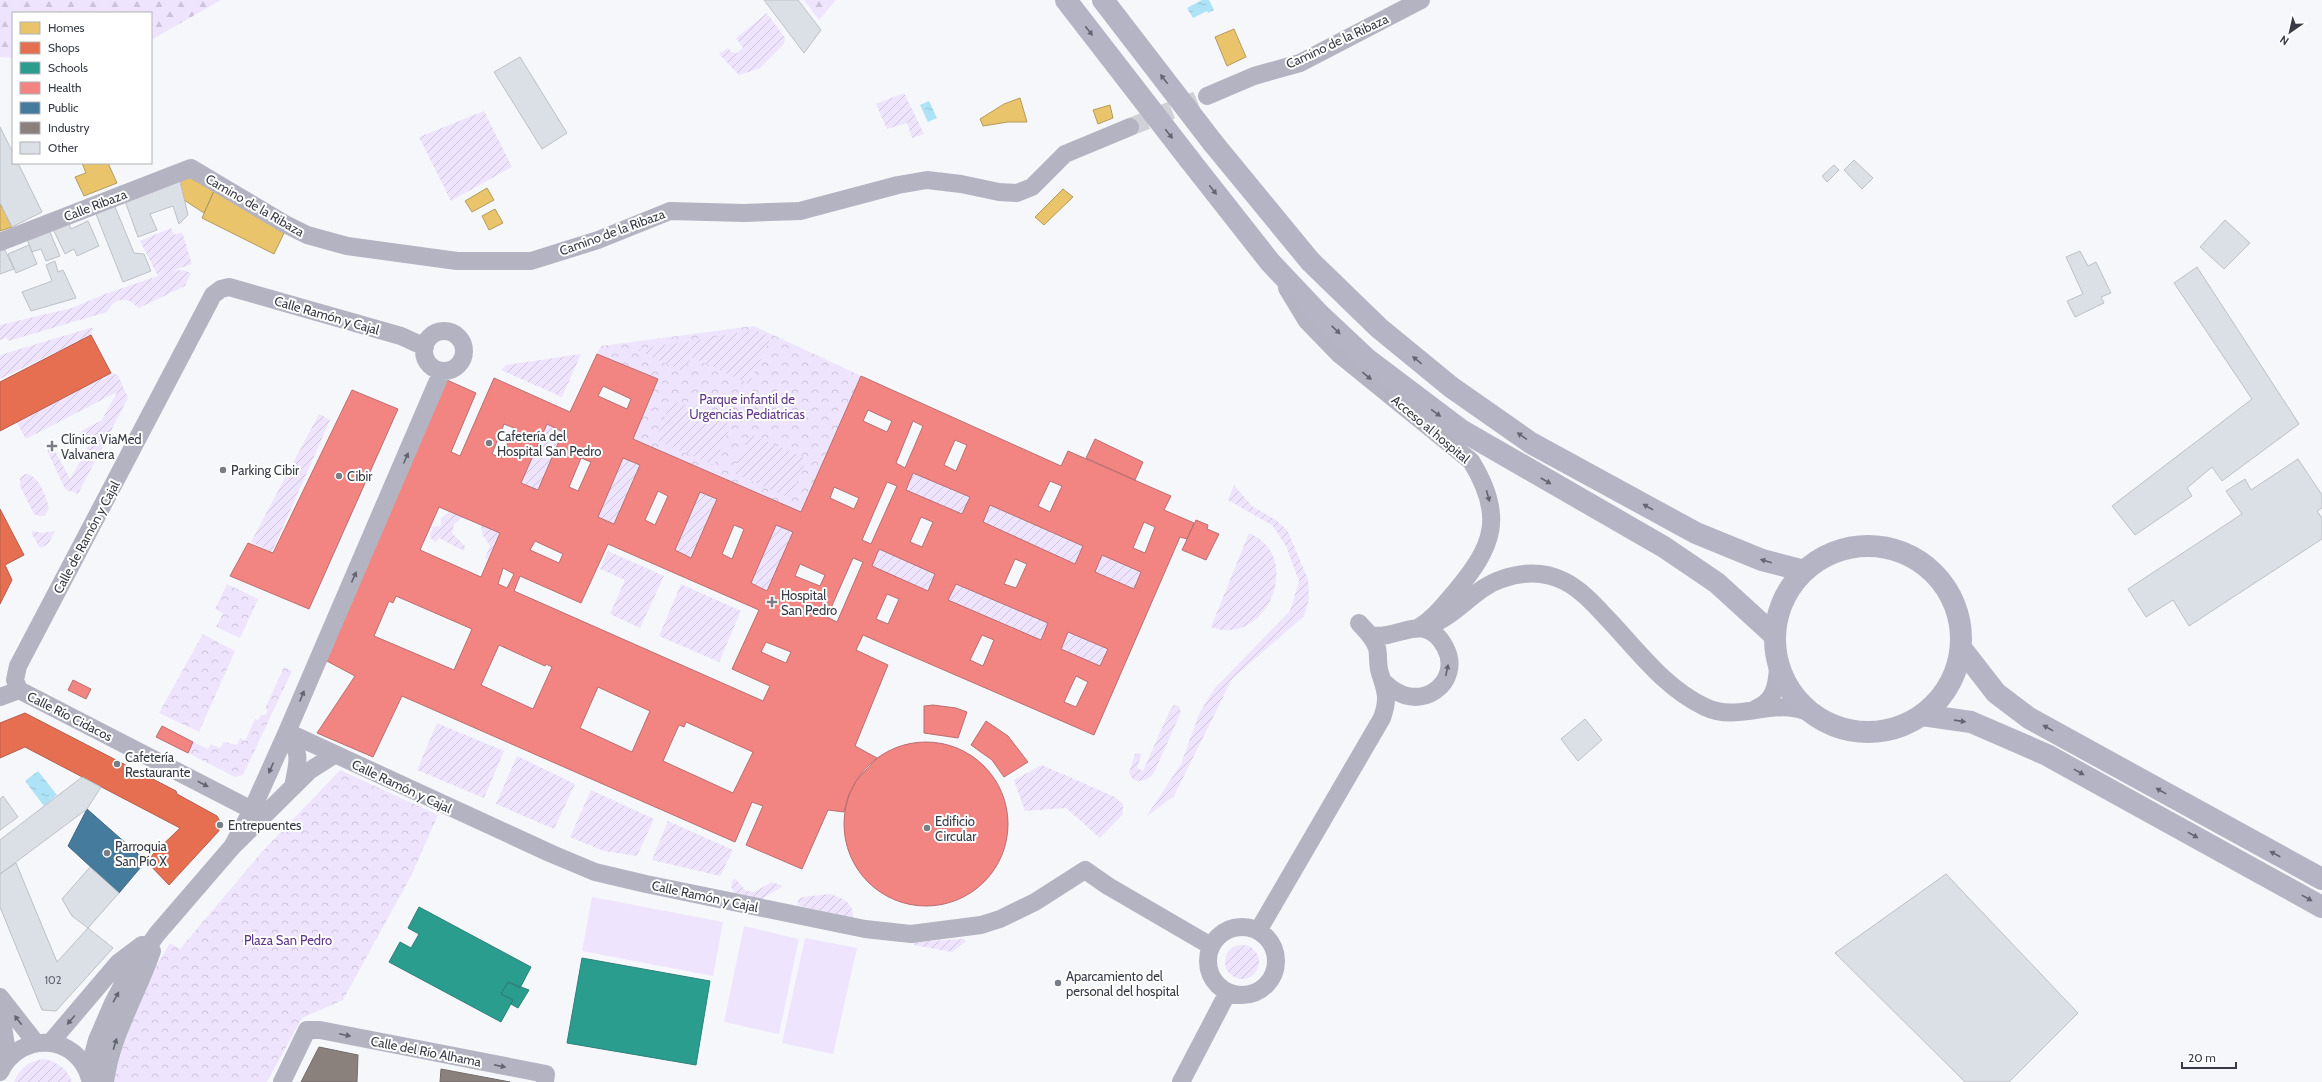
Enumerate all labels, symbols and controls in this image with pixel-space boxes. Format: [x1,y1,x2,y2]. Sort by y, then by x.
street label: Camino de la Ribaza [1283,10,1391,72]
legend [12,12,152,164]
north arrow [2270,12,2310,52]
text: Homes [48,20,85,35]
one-way arrow [1085,25,1094,36]
text: N [2277,32,2292,48]
text: Shops [48,40,80,55]
text: Schools [48,60,88,75]
one-way arrow [1160,74,1168,85]
text: Health [48,80,82,95]
text: Public [48,100,79,115]
text: Industry [48,120,89,135]
one-way arrow [1165,128,1173,139]
text: Other [48,140,78,155]
street label: Camino de la Ribaza [203,170,308,240]
one-way arrow [1209,184,1218,195]
street label: Calle Ribaza [61,185,129,224]
street label: Camino de la Ribaza [557,205,668,259]
street label: Calle Ramón y Cajal [272,292,381,339]
one-way arrow [1331,325,1341,335]
one-way arrow [1412,356,1423,364]
one-way arrow [1361,372,1372,381]
park label: Parque infantil de Urgencias Pediatricas [689,391,805,422]
street label: Acceso al hospital [1389,392,1473,466]
one-way arrow [1430,408,1441,417]
place label: Cafetería del Hospital San Pedro [497,428,601,459]
place label: Clínica ViaMed Valvanera [61,431,142,462]
one-way arrow [1517,433,1528,440]
marker: Cafetería del Hospital San Pedro [484,438,494,448]
marker: Clínica ViaMed Valvanera [46,440,58,452]
one-way arrow [403,452,409,463]
place label: Parking Cibir [231,462,300,478]
marker: Parking Cibir [218,465,228,475]
place label: Cibir [347,468,373,484]
marker: Cibir [334,471,344,481]
one-way arrow [1540,477,1552,484]
street label: Calle de Ramón y Cajal [50,478,123,597]
one-way arrow [1485,490,1491,502]
one-way arrow [1642,504,1654,510]
one-way arrow [1760,558,1772,564]
one-way arrow [351,571,357,583]
place label: Hospital San Pedro [781,587,837,618]
marker: Hospital San Pedro [766,596,778,608]
one-way arrow [1444,664,1450,676]
street label: Calle Río Cidacos [25,688,116,745]
one-way arrow [299,689,305,701]
one-way arrow [1954,718,1966,724]
one-way arrow [2042,725,2053,731]
place label: Cafetería Restaurante [125,749,191,780]
street label: Calle Ramón y Cajal [349,756,455,817]
marker: Cafetería Restaurante [112,759,122,769]
one-way arrow [268,762,274,773]
one-way arrow [2073,769,2085,776]
one-way arrow [197,781,209,788]
one-way arrow [2155,788,2167,795]
place label: Edificio Circular [935,813,977,844]
place label: Entrepuentes [228,817,302,833]
marker: Entrepuentes [215,820,225,830]
marker: Edificio Circular [922,823,932,833]
one-way arrow [2187,832,2199,839]
place label: Parroquia San Pío X [115,838,168,869]
marker: Parroquia San Pío X [102,848,112,858]
one-way arrow [2269,850,2281,857]
street label: Calle Ramón y Cajal [650,877,760,916]
one-way arrow [2301,895,2313,901]
park label: Plaza San Pedro [244,932,332,948]
place label: Aparcamiento del personal del hospital [1066,968,1179,999]
house number: 102 [44,973,62,987]
marker: Aparcamiento del personal del hospital [1053,978,1063,988]
one-way arrow [112,991,119,1003]
one-way arrow [14,1014,22,1025]
one-way arrow [66,1015,75,1026]
street label: Calle del Río Alhama [369,1032,483,1070]
one-way arrow [339,1033,351,1039]
one-way arrow [112,1038,118,1050]
scale bar [2182,1044,2236,1070]
text: 20 m [2188,1050,2216,1065]
one-way arrow [494,1063,506,1069]

